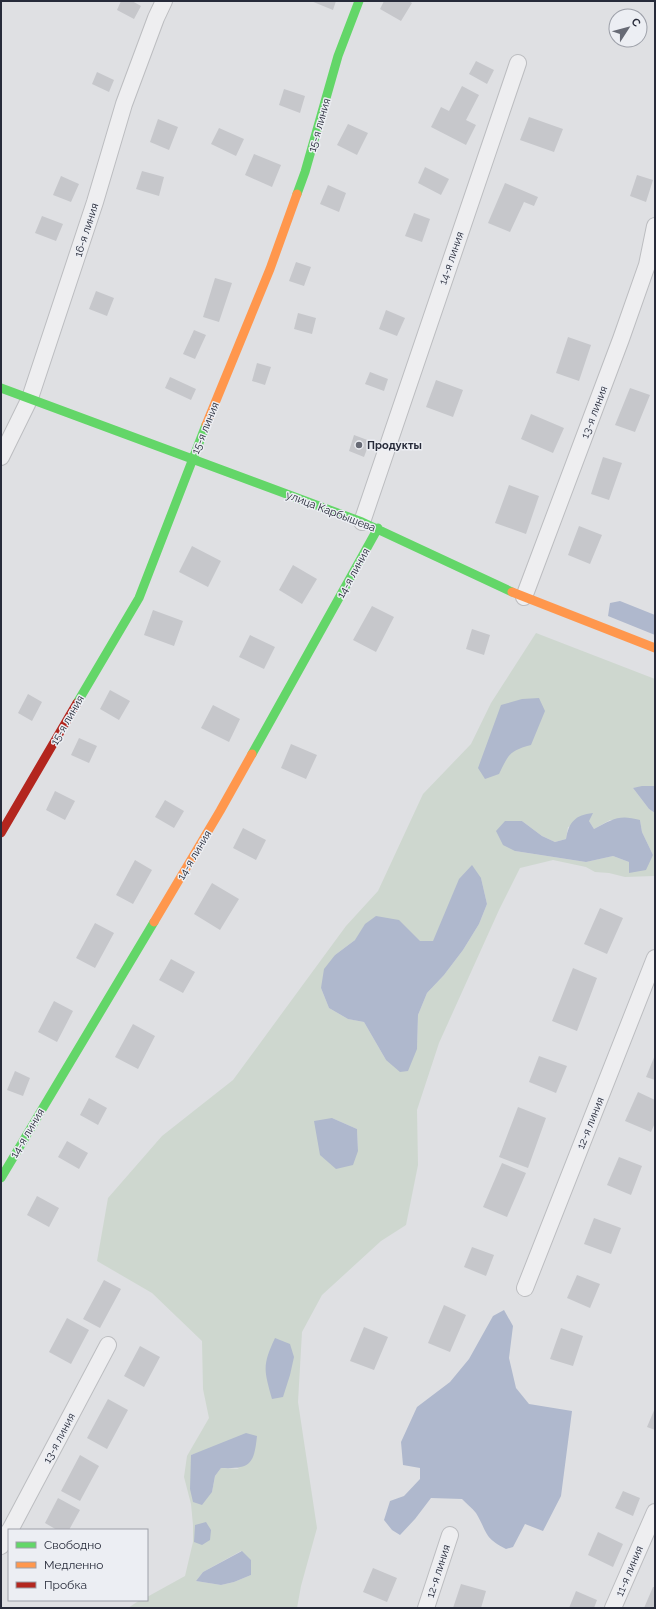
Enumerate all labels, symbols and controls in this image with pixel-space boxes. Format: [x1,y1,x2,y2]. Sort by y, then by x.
north arrow [608,8,648,48]
text: С [628,16,643,30]
street label: 15-я линия [306,97,333,153]
street label: 16-я линия [72,202,101,259]
street label: 14-я линия [436,230,467,286]
street label: 13-я линия [579,384,610,440]
street label: 15-я линия [189,400,222,456]
place label: Продукты [367,439,422,452]
marker: Продукты [354,440,364,450]
street label: улица Карбышева [284,488,377,535]
street label: 14-я линия [334,546,373,601]
street label: 15-я линия [48,693,87,747]
street label: 14-я линия [175,828,214,882]
street label: 12-я линия [574,1095,607,1151]
street label: 14-я линия [8,1106,47,1160]
street label: 13-я линия [41,1411,78,1466]
legend [8,1529,148,1601]
text: Свободно [44,1538,101,1552]
street label: 12-я линия [424,1543,453,1599]
street label: 11-я линия [613,1544,646,1599]
text: Медленно [44,1558,103,1572]
text: Пробка [44,1578,87,1592]

